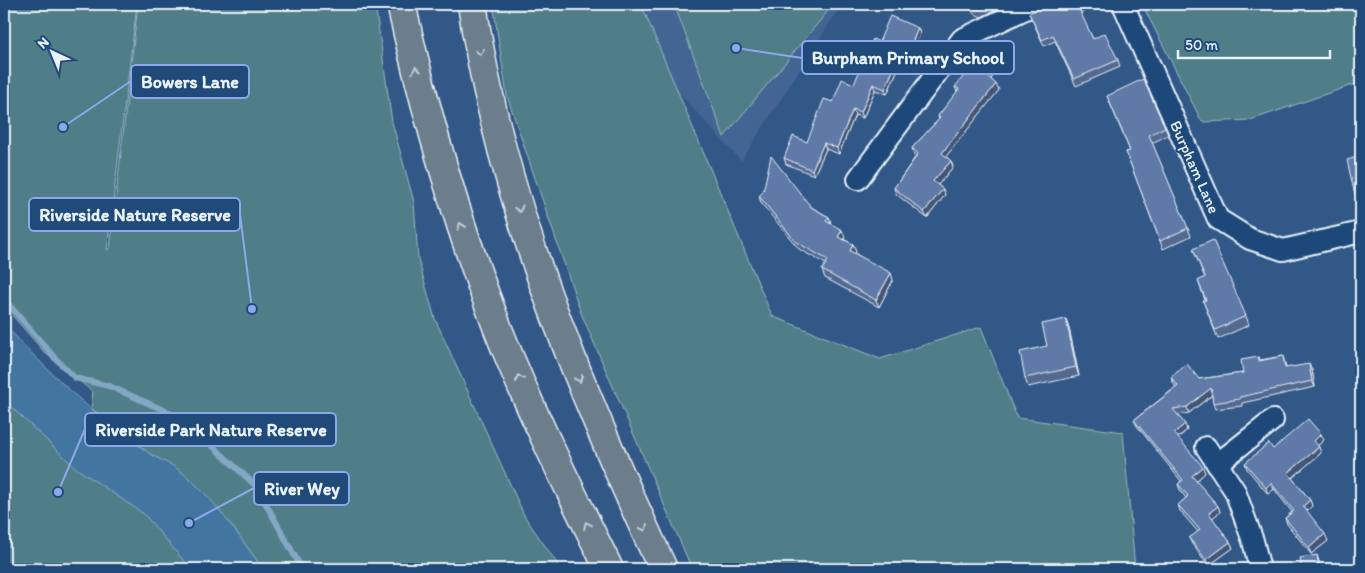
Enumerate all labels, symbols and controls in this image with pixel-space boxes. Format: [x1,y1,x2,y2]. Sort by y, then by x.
north arrow [28,28,78,78]
scale bar [1178,28,1330,60]
text: N [34,34,53,52]
text: 50 m [1185,36,1218,54]
callout: Burpham Primary School [802,41,1014,74]
one-way arrow [475,47,485,56]
text: Burpham Primary School [812,47,1005,69]
callout: Bowers Lane [131,65,249,98]
one-way arrow [411,66,422,75]
text: Bowers Lane [141,71,239,93]
street label: Burpham Lane [1166,118,1224,216]
callout: Riverside Nature Reserve [29,198,240,231]
text: Riverside Nature Reserve [39,204,231,226]
one-way arrow [513,205,524,214]
one-way arrow [457,223,467,231]
one-way arrow [515,374,526,383]
one-way arrow [573,374,583,383]
callout: Riverside Park Nature Reserve [85,413,336,446]
text: Riverside Park Nature Reserve [95,419,327,441]
callout: River Wey [254,472,349,505]
text: River Wey [264,478,340,500]
one-way arrow [584,522,594,531]
one-way arrow [637,523,648,532]

